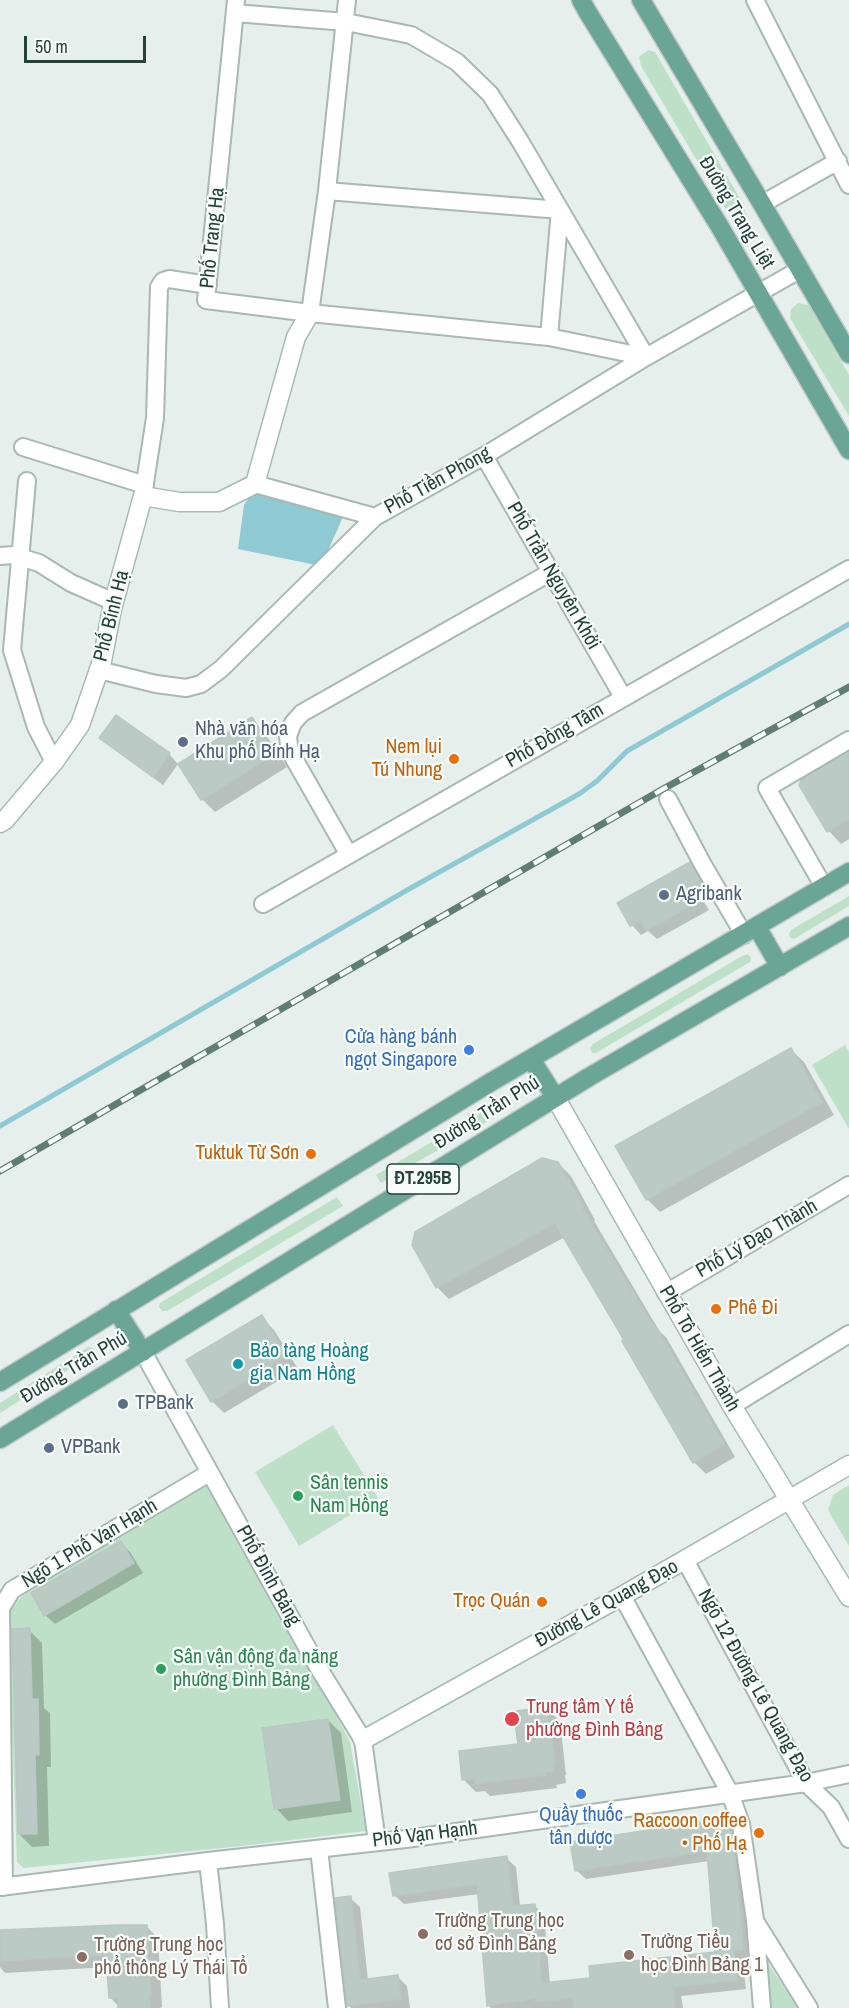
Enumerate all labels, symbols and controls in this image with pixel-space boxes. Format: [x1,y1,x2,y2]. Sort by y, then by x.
scale bar [27,24,148,62]
text: 50 m [35,34,68,59]
street label: Đường Trang Liệt [693,152,779,274]
street label: Phố Trang Hạ [196,186,230,290]
street label: Phố Tiền Phong [381,442,495,520]
street label: Phố Trần Nguyên Khởi [501,498,605,654]
street label: Phố Bính Hạ [89,568,135,664]
street label: Phố Đồng Tâm [502,698,608,774]
place label: Nhà văn hóa Khu phố Bính Hạ [195,718,320,765]
marker: Nhà văn hóa Khu phố Bính Hạ [176,735,190,749]
place label: Nem lụi Tú Nhung [371,736,442,783]
marker: Nem lụi Tú Nhung [447,752,461,766]
place label: Agribank [676,883,742,907]
marker: Agribank [657,888,671,902]
place label: Cửa hàng bánh ngọt Singapore [345,1026,457,1073]
marker: Cửa hàng bánh ngọt Singapore [462,1043,476,1057]
street label: Đường Trần Phú [430,1071,544,1155]
place label: Tuktuk Từ Sơn [195,1142,299,1166]
marker: Tuktuk Từ Sơn [304,1147,318,1161]
road number: ĐT.295B [387,1164,459,1194]
street label: Phố Lý Đạo Thành [692,1195,822,1283]
street label: Phố Tô Hiến Thành [653,1282,745,1416]
place label: Phê Đi [728,1297,778,1321]
marker: Phê Đi [709,1302,723,1316]
street label: Đường Trần Phú [17,1327,131,1409]
place label: Bảo tàng Hoàng gia Nam Hồng [250,1340,369,1387]
marker: Bảo tàng Hoàng gia Nam Hồng [231,1357,245,1371]
place label: TPBank [135,1392,193,1416]
marker: TPBank [116,1397,130,1411]
place label: VPBank [61,1436,120,1460]
marker: VPBank [42,1441,56,1455]
place label: Sân tennis Nam Hồng [310,1472,388,1519]
marker: Sân tennis Nam Hồng [291,1489,305,1503]
street label: Ngõ 1 Phố Vạn Hạnh [18,1494,162,1594]
street label: Phố Đình Bảng [231,1522,305,1630]
street label: Đường Lê Quang Đạo [531,1555,683,1653]
street label: Ngõ 12 Đường Lê Quang Đạo [692,1585,818,1787]
place label: Trọc Quán [453,1590,530,1614]
marker: Trọc Quán [535,1595,549,1609]
place label: Sân vận động đa năng phường Đình Bảng [173,1646,338,1693]
marker: Sân vận động đa năng phường Đình Bảng [154,1662,168,1676]
place label: Trung tâm Y tế phường Đình Bảng [526,1696,663,1743]
marker: Trung tâm Y tế phường Đình Bảng [503,1710,521,1728]
marker: Quầy thuốc tân dược [574,1787,588,1801]
place label: Quầy thuốc tân dược [539,1804,623,1851]
place label: Raccoon coffee • Phố Hạ [633,1810,747,1857]
street label: Phố Vạn Hạnh [371,1817,479,1853]
marker: Raccoon coffee • Phố Hạ [752,1826,766,1840]
place label: Trường Trung học cơ sở Đình Bảng [435,1910,564,1957]
marker: Trường Trung học cơ sở Đình Bảng [416,1927,430,1941]
place label: Trường Tiểu học Đình Bảng 1 [641,1931,763,1978]
place label: Trường Trung học phổ thông Lý Thái Tổ [94,1934,247,1981]
marker: Trường Tiểu học Đình Bảng 1 [622,1948,636,1962]
marker: Trường Trung học phổ thông Lý Thái Tổ [75,1950,89,1964]

